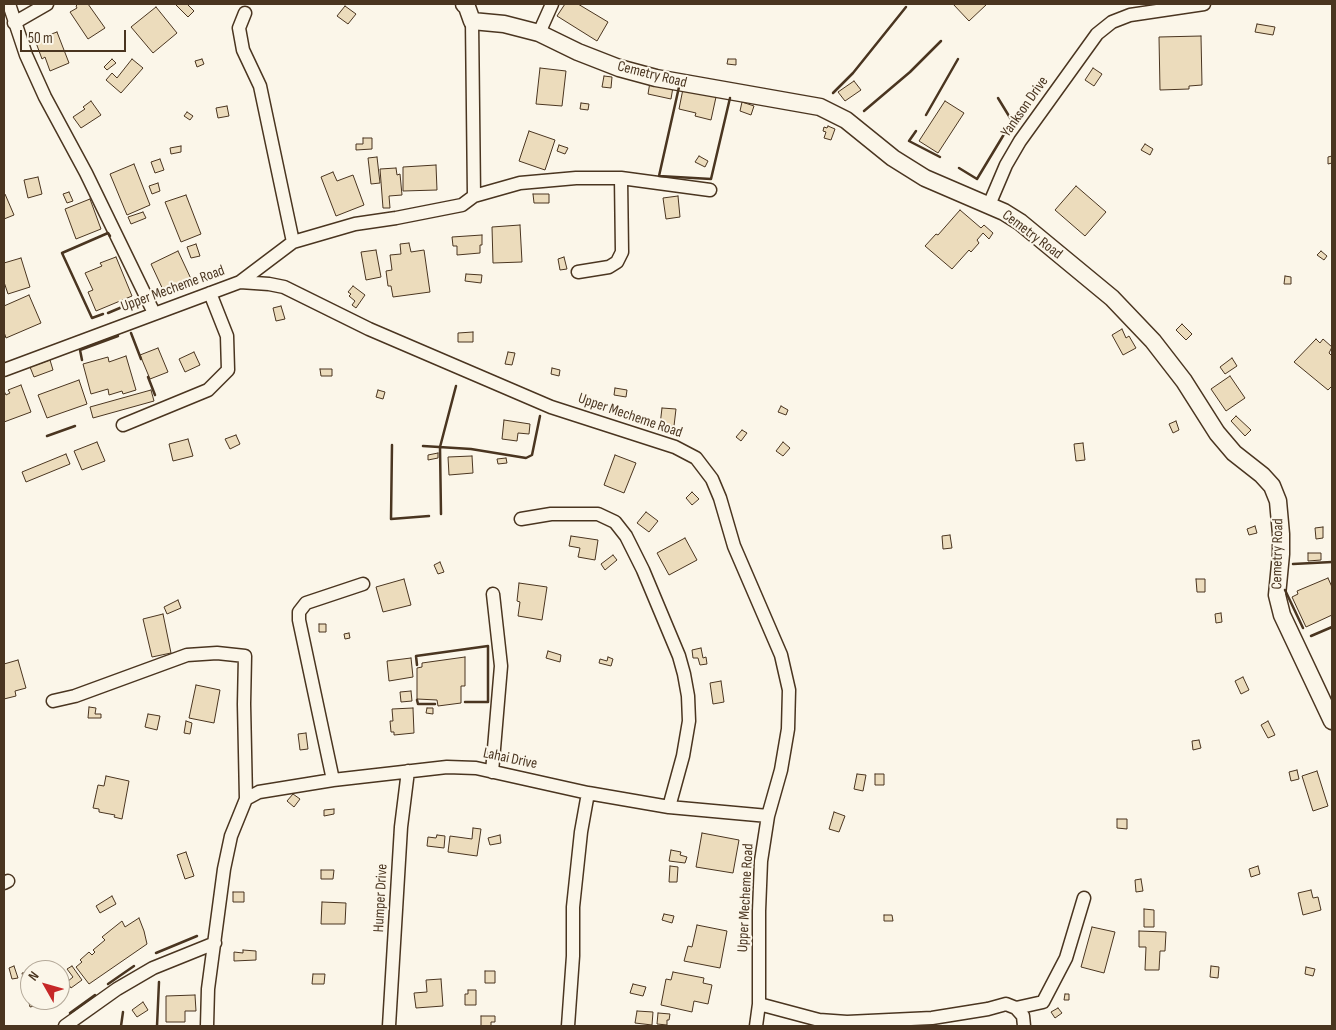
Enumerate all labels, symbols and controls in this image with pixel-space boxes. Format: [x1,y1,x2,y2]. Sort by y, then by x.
scale bar [22,20,129,52]
text: 50 m [28,29,53,48]
street label: Cemetry Road [615,58,689,92]
street label: Yankson Drive [998,73,1052,141]
street label: Cemetry Road [998,206,1066,264]
street label: Upper Mecheme Road [119,262,227,316]
street label: Upper Mecheme Road [576,390,684,442]
street label: Cemetry Road [1268,518,1288,590]
street label: Lahai Drive [481,744,539,774]
street label: Upper Mecheme Road [734,843,758,953]
street label: Humper Drive [370,863,392,933]
north arrow [20,960,70,1010]
text: N [25,968,43,984]

